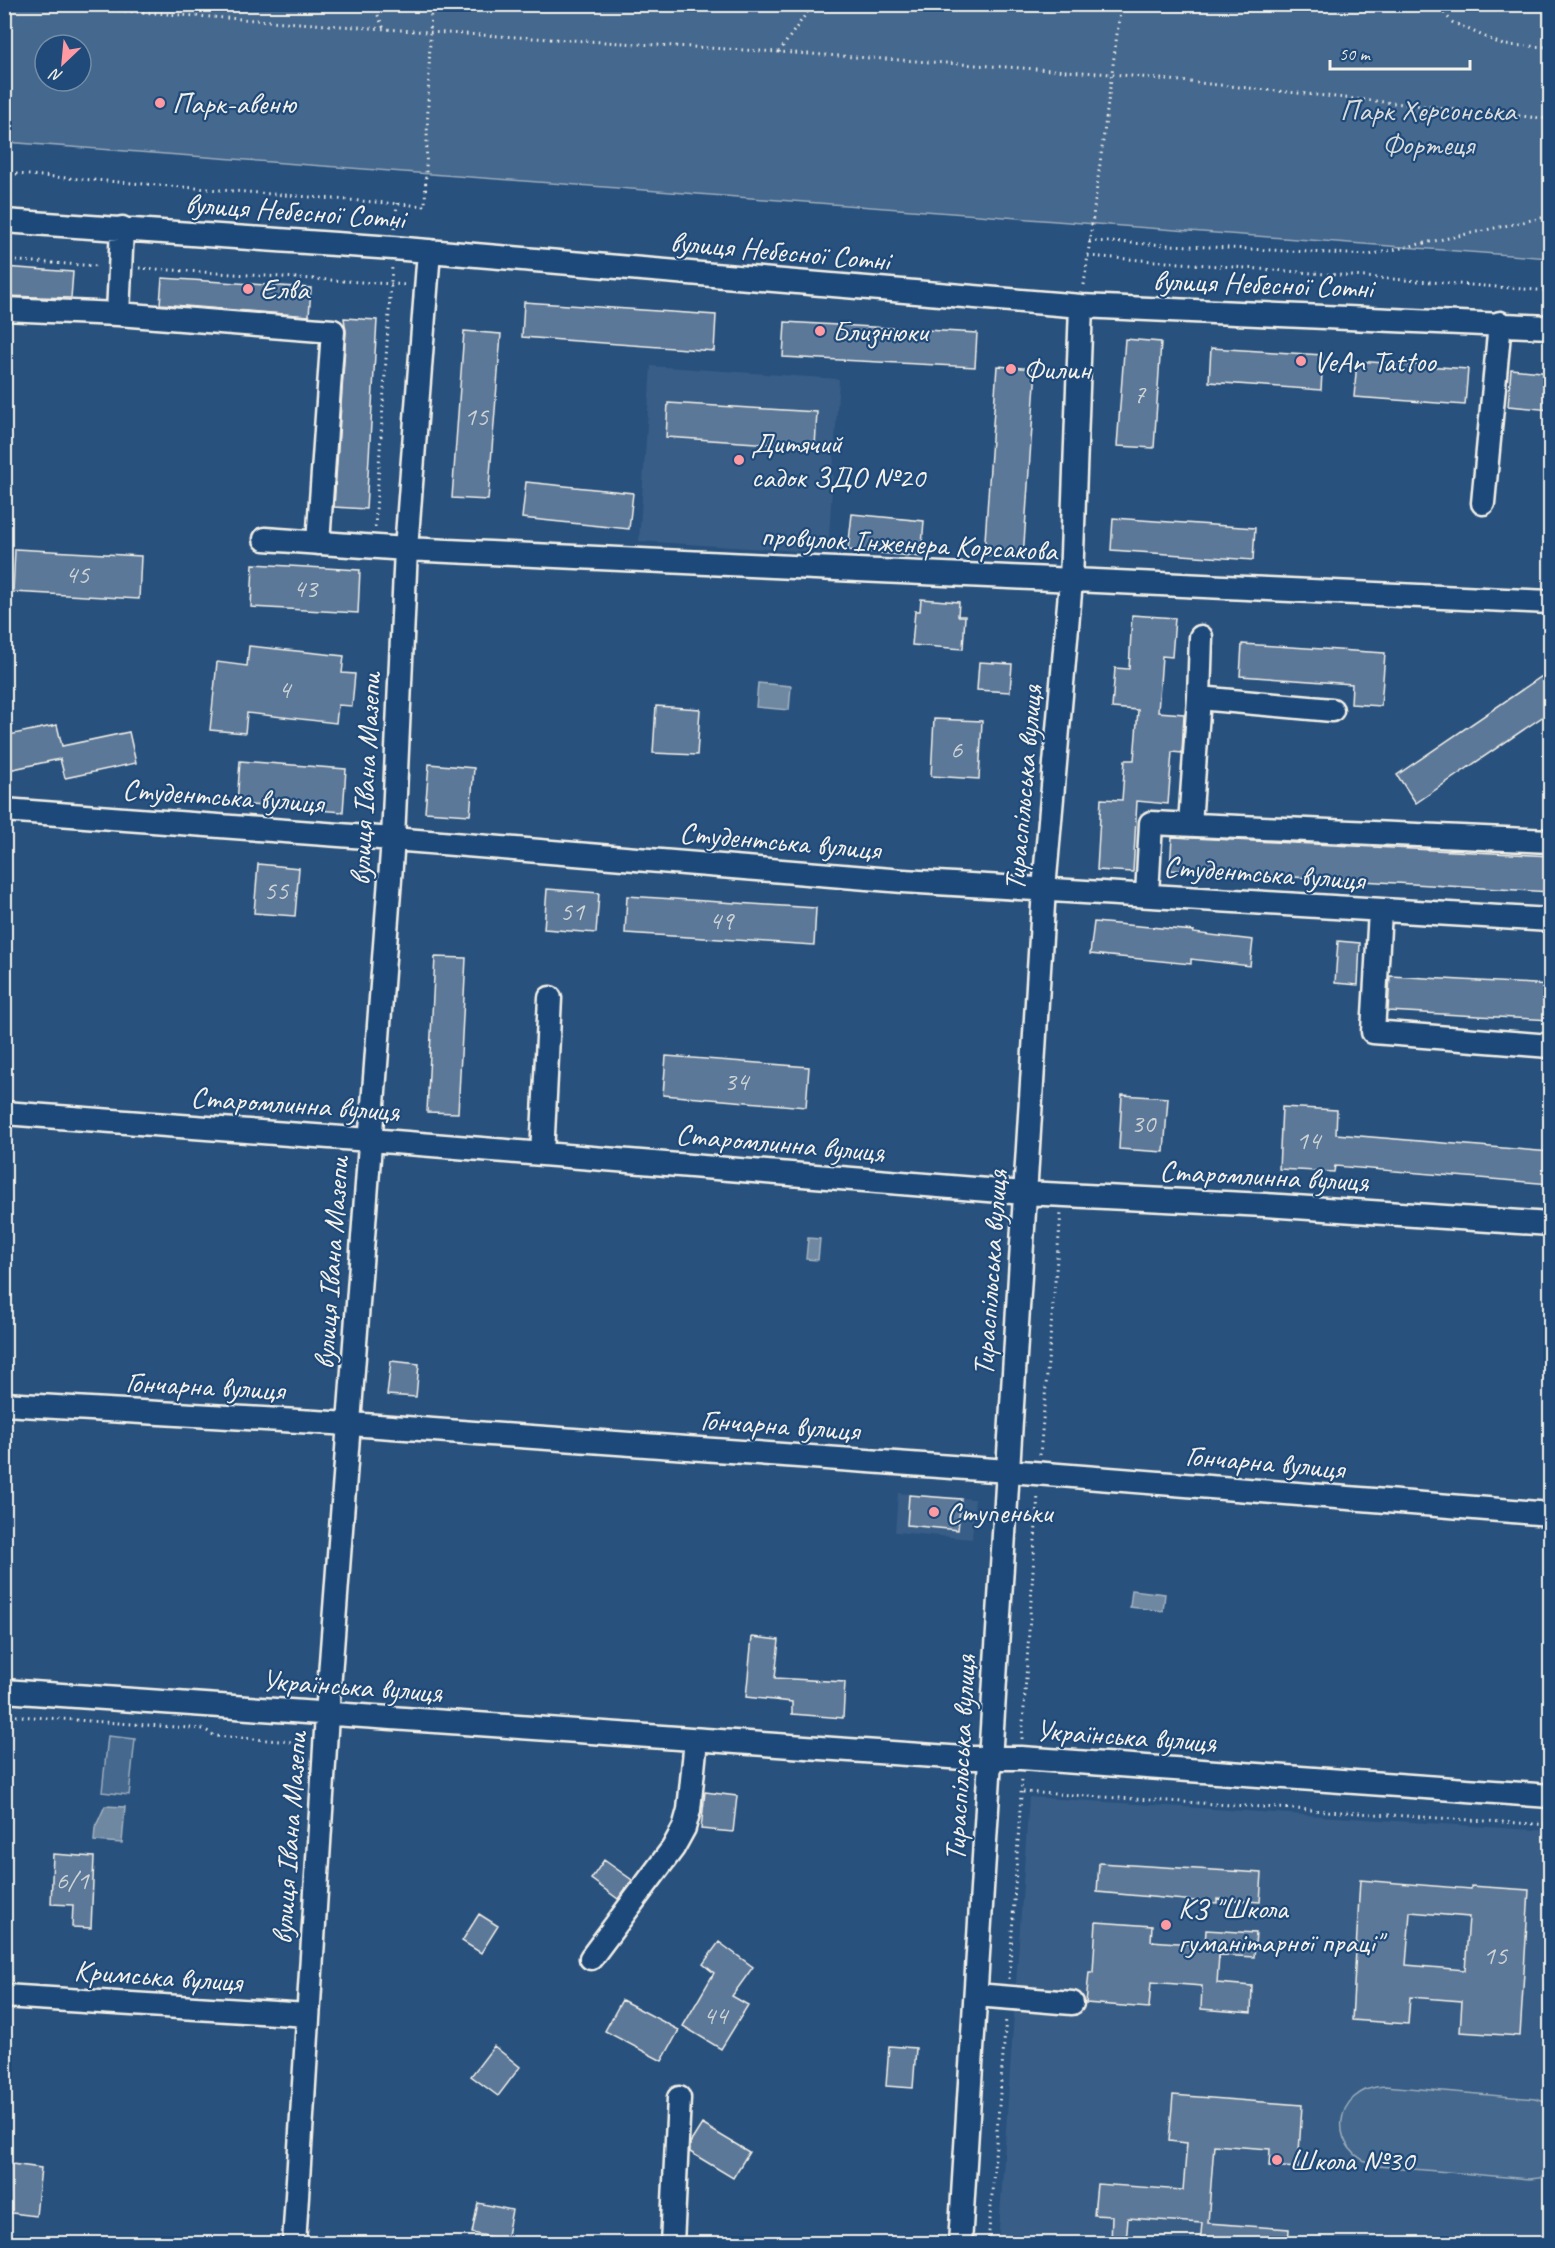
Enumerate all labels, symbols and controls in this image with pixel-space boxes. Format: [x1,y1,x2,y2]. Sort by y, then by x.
north arrow [33,33,93,93]
scale bar [1330,33,1470,71]
text: 50 m [1339,43,1372,65]
text: N [45,63,66,87]
place label: Парк-авеню [172,84,298,122]
park label: Парк Херсонська Фортеця [1340,91,1518,163]
marker: Парк-авеню [153,96,167,110]
street label: вулиця Небесної Сотні [184,184,410,238]
street label: вулиця Небесної Сотні [669,222,895,280]
street label: вулиця Небесної Сотні [1152,261,1377,307]
place label: Елва [260,270,311,308]
marker: Елва [241,282,255,296]
place label: Близнюки [832,312,930,350]
marker: Близнюки [813,324,827,338]
place label: VeAn Tattoo [1313,342,1437,380]
place label: Филин [1023,350,1093,388]
marker: VeAn Tattoo [1294,354,1308,368]
marker: Филин [1004,362,1018,376]
house number: 7 [1133,377,1147,411]
house number: 15 [464,399,490,433]
place label: Дитячий садок ЗДО №20 [751,424,928,496]
marker: Дитячий садок ЗДО №20 [732,453,746,467]
street label: провулок Інженера Корсакова [760,516,1060,570]
house number: 45 [65,557,91,591]
house number: 43 [293,571,319,605]
street label: вулиця Івана Мазепи [340,670,390,886]
house number: 4 [278,672,293,706]
street label: Тираспільська вулиця [995,682,1051,893]
house number: 6 [950,732,963,766]
street label: Студентська вулиця [121,770,328,822]
street label: Студентська вулиця [678,813,885,869]
street label: Студентська вулиця [1162,847,1369,899]
house number: 55 [264,873,290,907]
house number: 51 [560,894,586,928]
house number: 49 [709,903,735,937]
house number: 34 [724,1064,751,1098]
street label: Старомлинна вулиця [189,1078,402,1130]
house number: 30 [1131,1106,1157,1140]
street label: Старомлинна вулиця [674,1115,887,1171]
house number: 14 [1296,1123,1323,1157]
street label: Старомлинна вулиця [1159,1152,1371,1201]
street label: вулиця Івана Мазепи [305,1154,358,1371]
street label: Тираспільська вулиця [964,1168,1016,1377]
street label: Гончарна вулиця [125,1363,288,1409]
street label: Гончарна вулиця [699,1400,863,1450]
street label: Гончарна вулиця [1184,1436,1349,1488]
place label: Ступеньки [946,1493,1054,1531]
marker: Ступеньки [927,1505,941,1519]
street label: Тираспільська вулиця [936,1653,984,1862]
street label: Українська вулиця [261,1661,444,1711]
street label: Українська вулиця [1035,1711,1218,1761]
street label: вулиця Івана Мазепи [263,1729,316,1946]
house number: 6/1 [55,1863,90,1897]
place label: КЗ "Школа гуманітарної праці" [1178,1889,1388,1961]
marker: КЗ "Школа гуманітарної праці" [1159,1918,1173,1932]
house number: 15 [1483,1938,1509,1972]
street label: Кримська вулиця [73,1951,246,2001]
house number: 44 [703,1998,730,2032]
place label: Школа №30 [1289,2141,1417,2179]
marker: Школа №30 [1270,2153,1284,2167]

